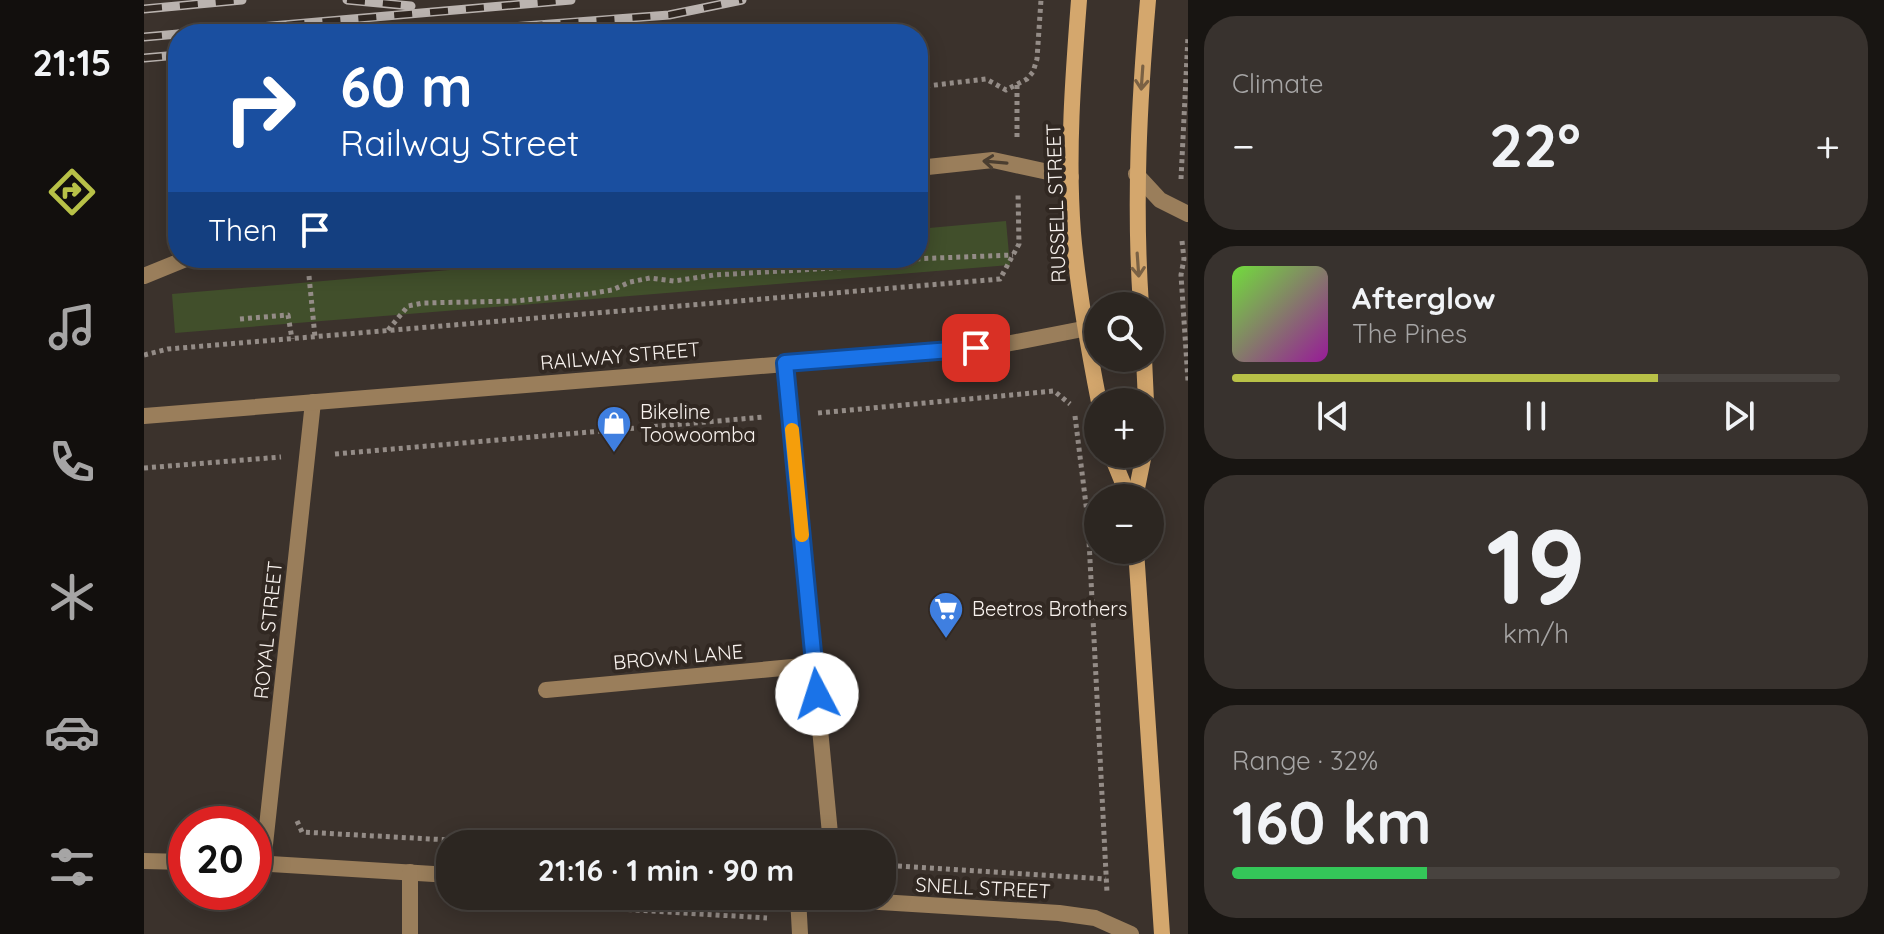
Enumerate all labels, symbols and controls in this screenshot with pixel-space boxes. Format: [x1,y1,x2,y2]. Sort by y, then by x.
text: 21:15 [32,40,112,85]
text: 60 m [340,51,473,121]
icon: right [208,56,312,160]
one-way arrow [1134,64,1149,91]
text: Climate [1232,67,1323,100]
text: 22° [1489,107,1581,182]
text: − [1232,118,1255,173]
text: + [1815,118,1840,173]
text: Railway Street [340,120,579,165]
street label: RUSSELL STREET [1040,123,1071,283]
one-way arrow [982,154,1009,169]
icon: directions [44,164,100,220]
icon: arrive [293,208,337,252]
text: Then [208,211,277,249]
one-way arrow [1131,251,1146,278]
text: Afterglow [1352,279,1495,317]
map controls [1084,292,1164,564]
button: search [1084,292,1164,372]
icon: music [44,299,100,355]
pin [942,314,1010,382]
text: The Pines [1352,317,1467,350]
icon: arrive [954,326,998,370]
street label: RAILWAY STREET [539,336,701,375]
button: + [1084,388,1164,468]
icon: previous [1311,394,1355,438]
icon: pause [1514,394,1558,438]
icon: next [1717,394,1761,438]
place label: Bikeline Toowoomba [640,399,756,447]
shop icon: Bikeline Toowoomba [595,404,633,454]
icon: phone [44,434,100,490]
button: − [1084,484,1164,564]
text: 19 [1486,500,1586,630]
street label: ROYAL STREET [248,560,287,700]
icon: climate [44,569,100,625]
supermarket icon: Beetros Brothers [927,590,965,640]
place label: Beetros Brothers [972,596,1127,621]
text: km/h [1503,617,1569,650]
street label: BROWN LANE [612,638,744,675]
position arrow [775,652,859,736]
icon: car [44,704,100,760]
text: Range · 32% [1232,744,1378,777]
text: 160 km [1232,784,1432,859]
speed limit sign: 20 [168,806,272,910]
icon: filters [44,839,100,895]
text: 21:16 · 1 min · 90 m [538,851,794,889]
street label: SNELL STREET [915,871,1051,904]

